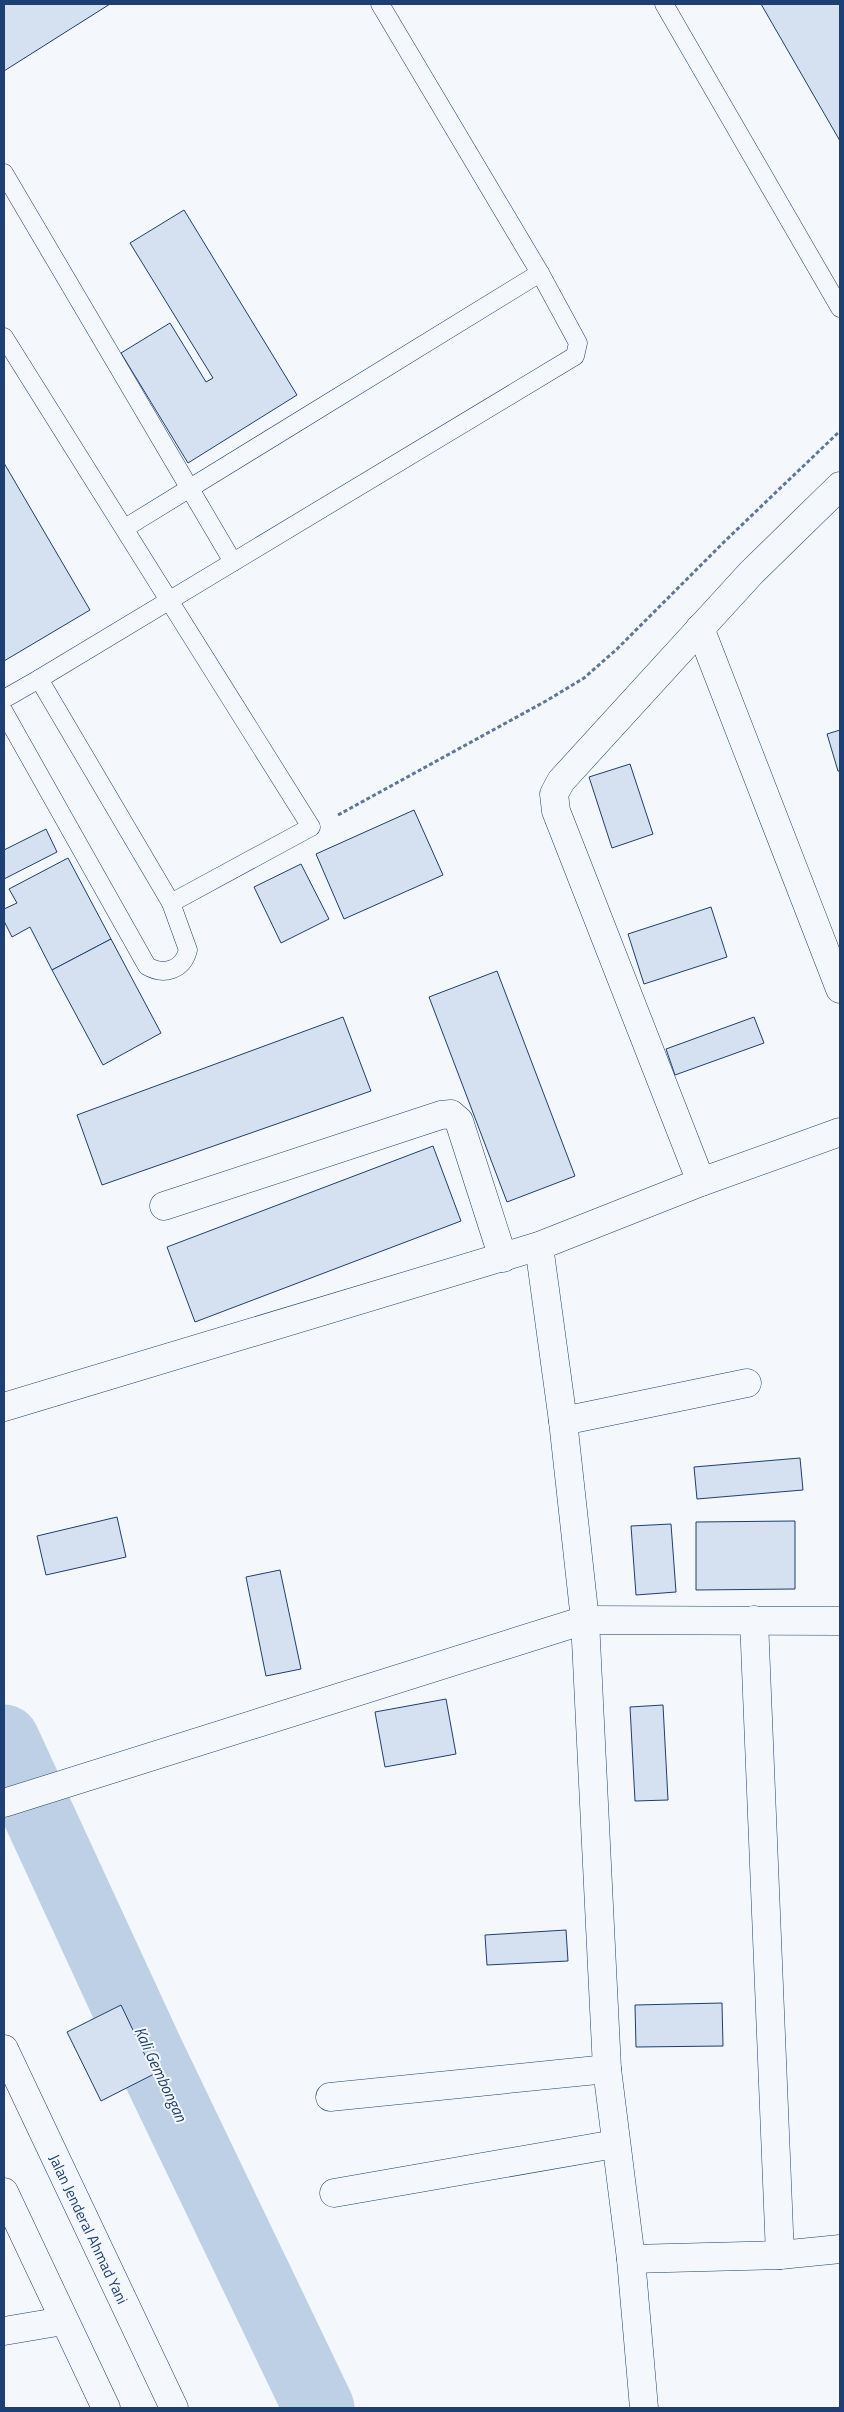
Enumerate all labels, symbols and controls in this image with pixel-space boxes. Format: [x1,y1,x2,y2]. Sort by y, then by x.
water label: Kali Gembongan [128,2022,194,2126]
street label: Jalan Jenderal Ahmad Yani [44,2150,135,2308]

